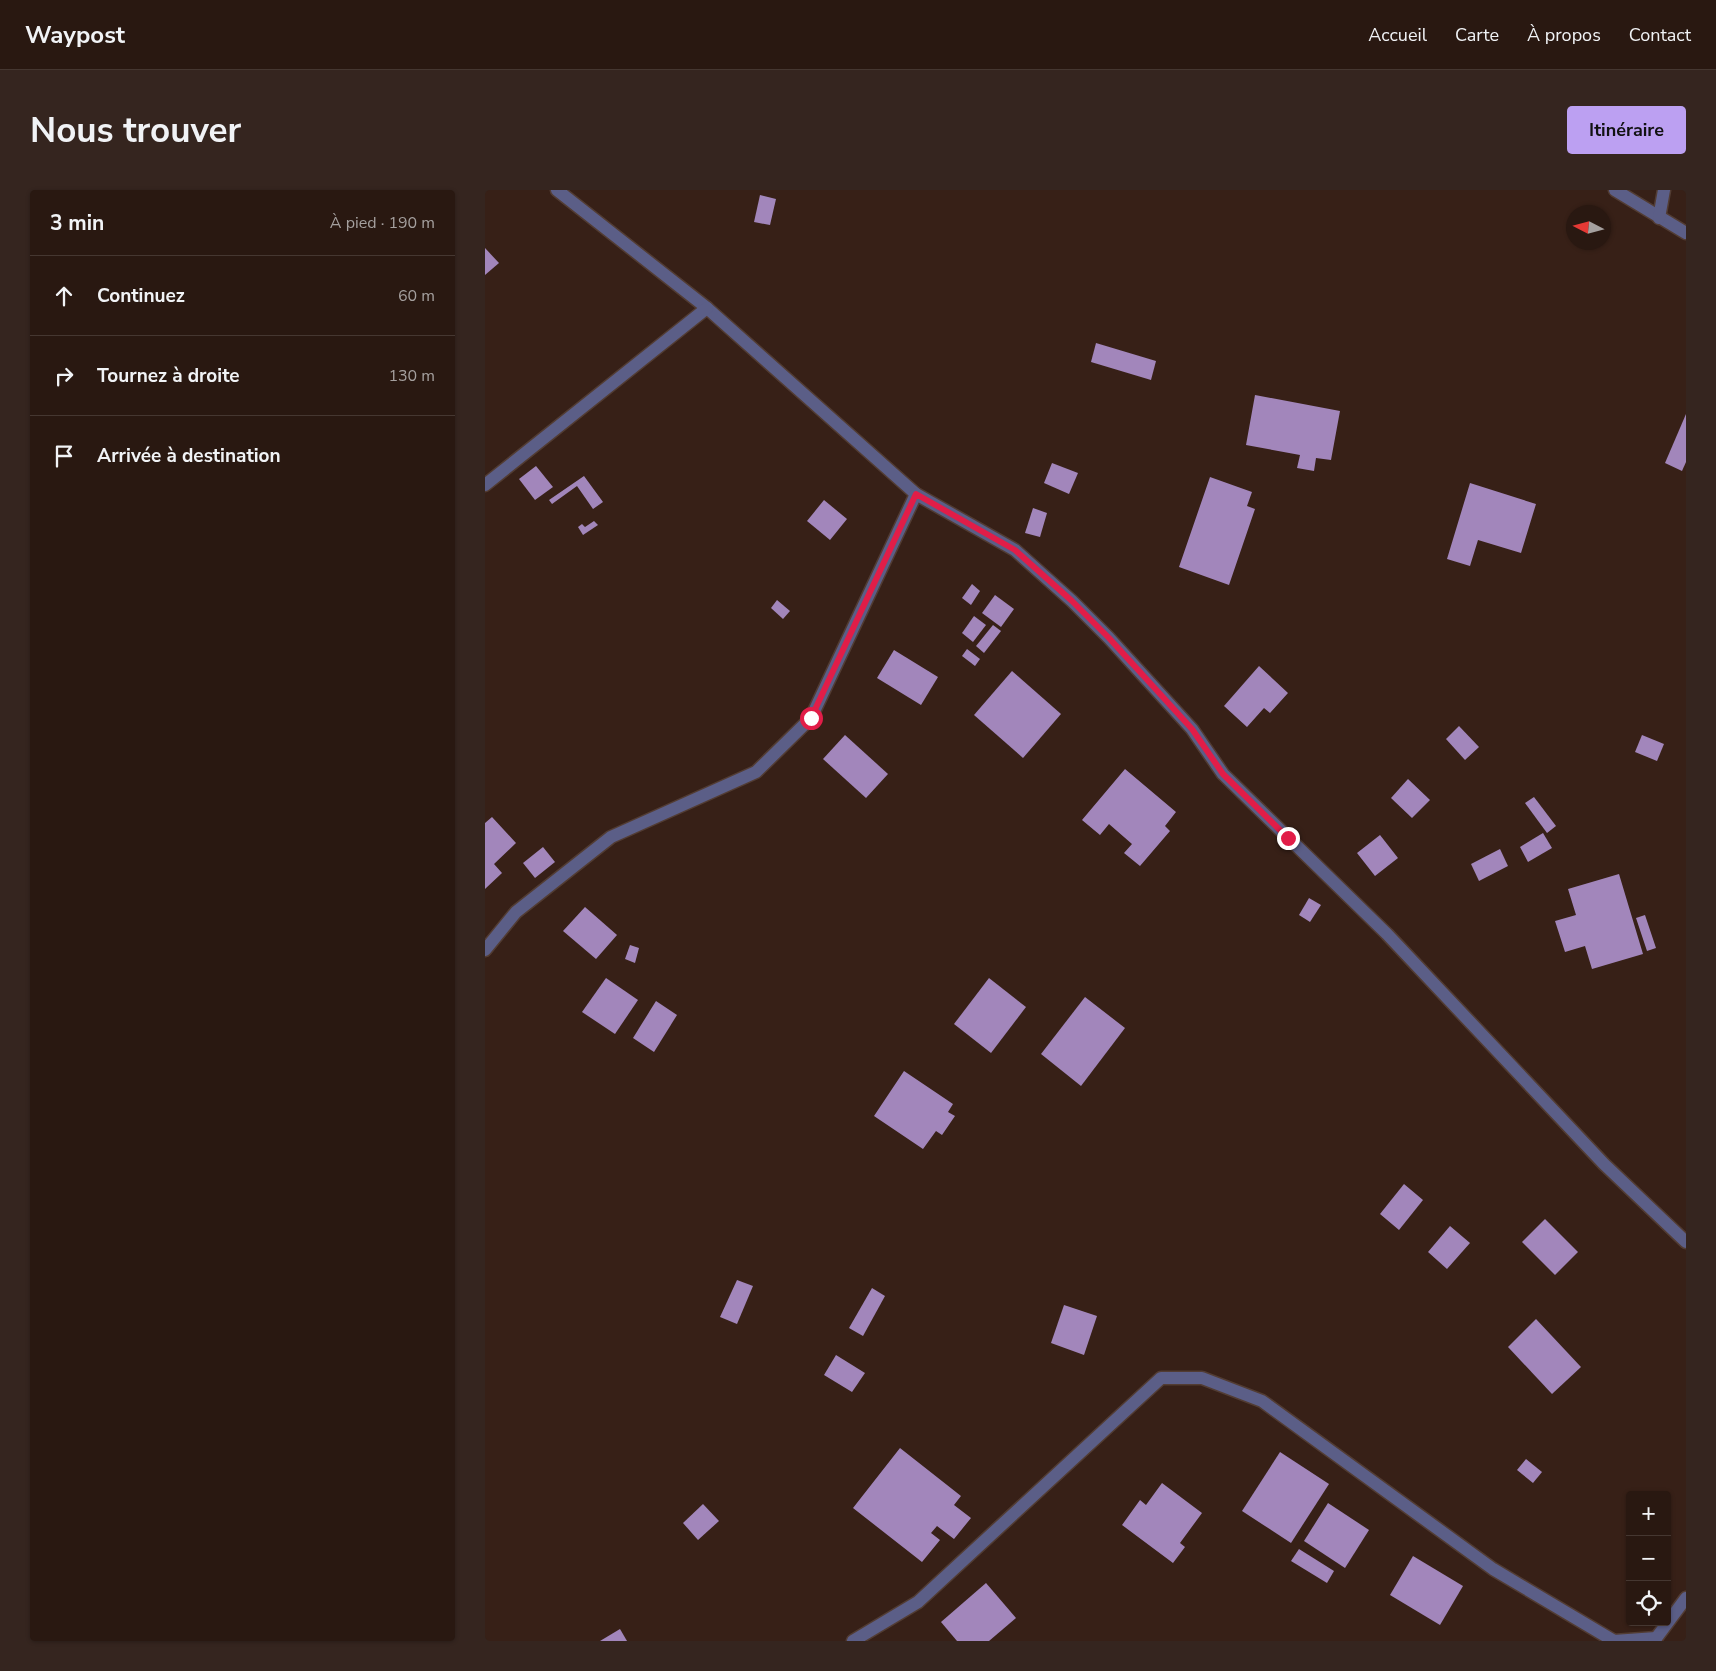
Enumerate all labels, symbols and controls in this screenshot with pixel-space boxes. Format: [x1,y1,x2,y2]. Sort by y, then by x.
text: Waypost [25,19,125,51]
text: Accueil [1368,23,1427,47]
text: Carte [1455,23,1499,47]
text: À propos [1527,23,1601,47]
text: Contact [1629,23,1691,47]
button: Itinéraire [1567,106,1686,154]
text: Nous trouver [30,107,241,154]
north arrow [1566,205,1611,250]
text: 3 min [50,209,104,237]
text: À pied · 190 m [330,212,435,234]
icon: ahead [50,282,78,310]
text: Continuez [97,283,185,309]
text: 60 m [398,285,435,307]
icon: right [50,362,78,390]
text: Tournez à droite [97,363,240,389]
text: 130 m [388,365,435,387]
icon: arrive [50,442,78,470]
text: Arrivée à destination [97,443,281,469]
route start [800,707,823,730]
route end [1277,827,1300,850]
map controls [1626,1491,1671,1626]
button: + [1626,1491,1671,1536]
button: − [1626,1536,1671,1581]
button: locate [1626,1581,1671,1626]

